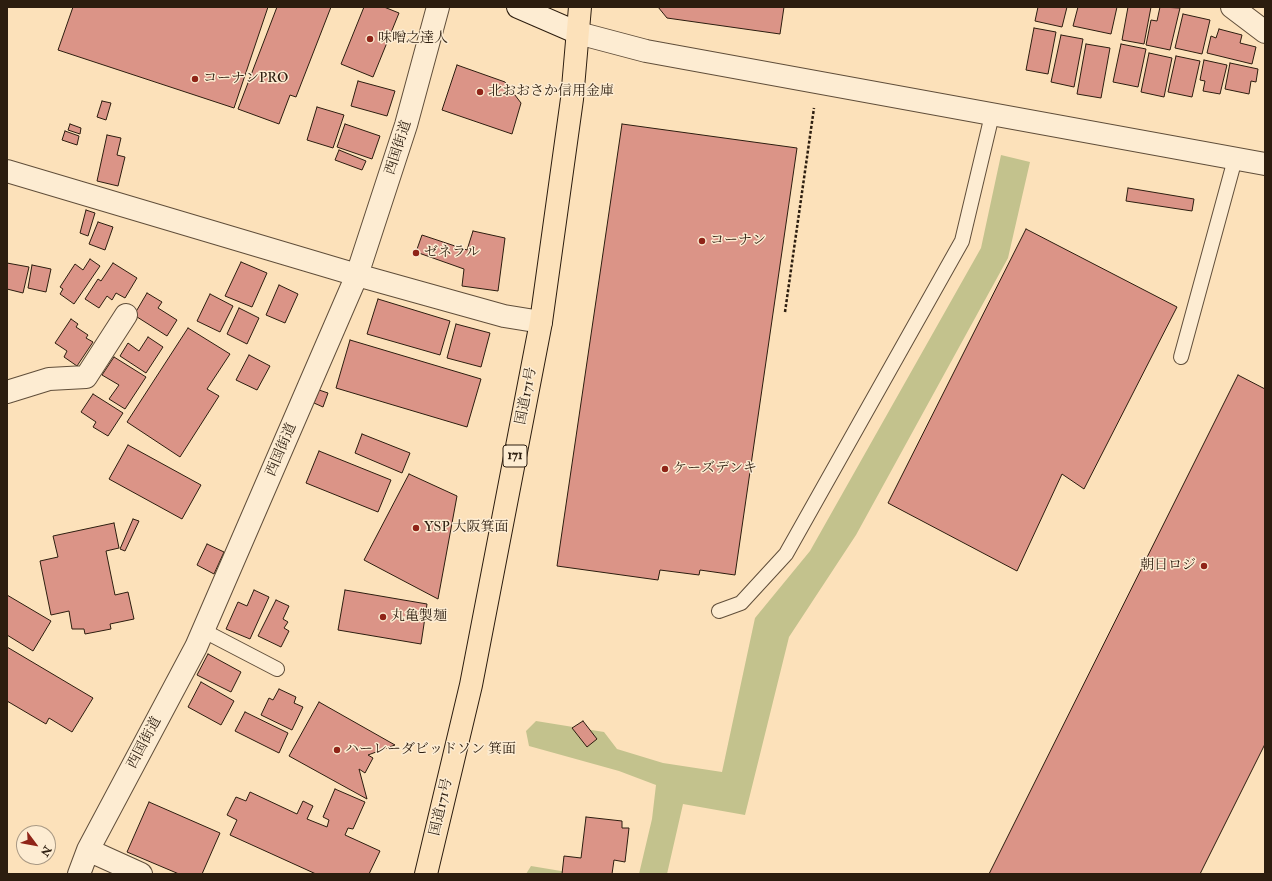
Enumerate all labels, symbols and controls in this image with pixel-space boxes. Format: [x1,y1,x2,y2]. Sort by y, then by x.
place label: 味噌之達人 [378,31,448,47]
marker: 味噌之達人 [365,34,375,44]
place label: コーナンPRO [203,71,288,87]
marker: コーナンPRO [190,74,200,84]
place label: 北おおさか信用金庫 [488,84,614,100]
marker: 北おおさか信用金庫 [475,87,485,97]
street label: 西国街道 [382,119,416,177]
place label: コーナン [710,233,766,249]
marker: コーナン [697,236,707,246]
place label: ゼネラル [424,245,480,261]
marker: ゼネラル [411,248,421,258]
street label: 国道171号 [513,366,541,426]
street label: 西国街道 [263,421,301,479]
road number: 171 [503,445,527,467]
place label: ケーズデンキ [673,461,757,477]
marker: ケーズデンキ [660,464,670,474]
place label: YSP 大阪箕面 [424,520,509,536]
marker: YSP 大阪箕面 [411,523,421,533]
place label: 朝日ロジ [1140,558,1196,574]
marker: 朝日ロジ [1199,561,1209,571]
place label: 丸亀製麺 [391,609,447,625]
marker: 丸亀製麺 [378,612,388,622]
street label: 西国街道 [124,714,166,772]
place label: ハーレーダビッドソン 箕面 [345,742,516,758]
marker: ハーレーダビッドソン 箕面 [332,745,342,755]
street label: 国道171号 [427,777,457,837]
north arrow [16,825,56,865]
text: N [38,843,54,859]

